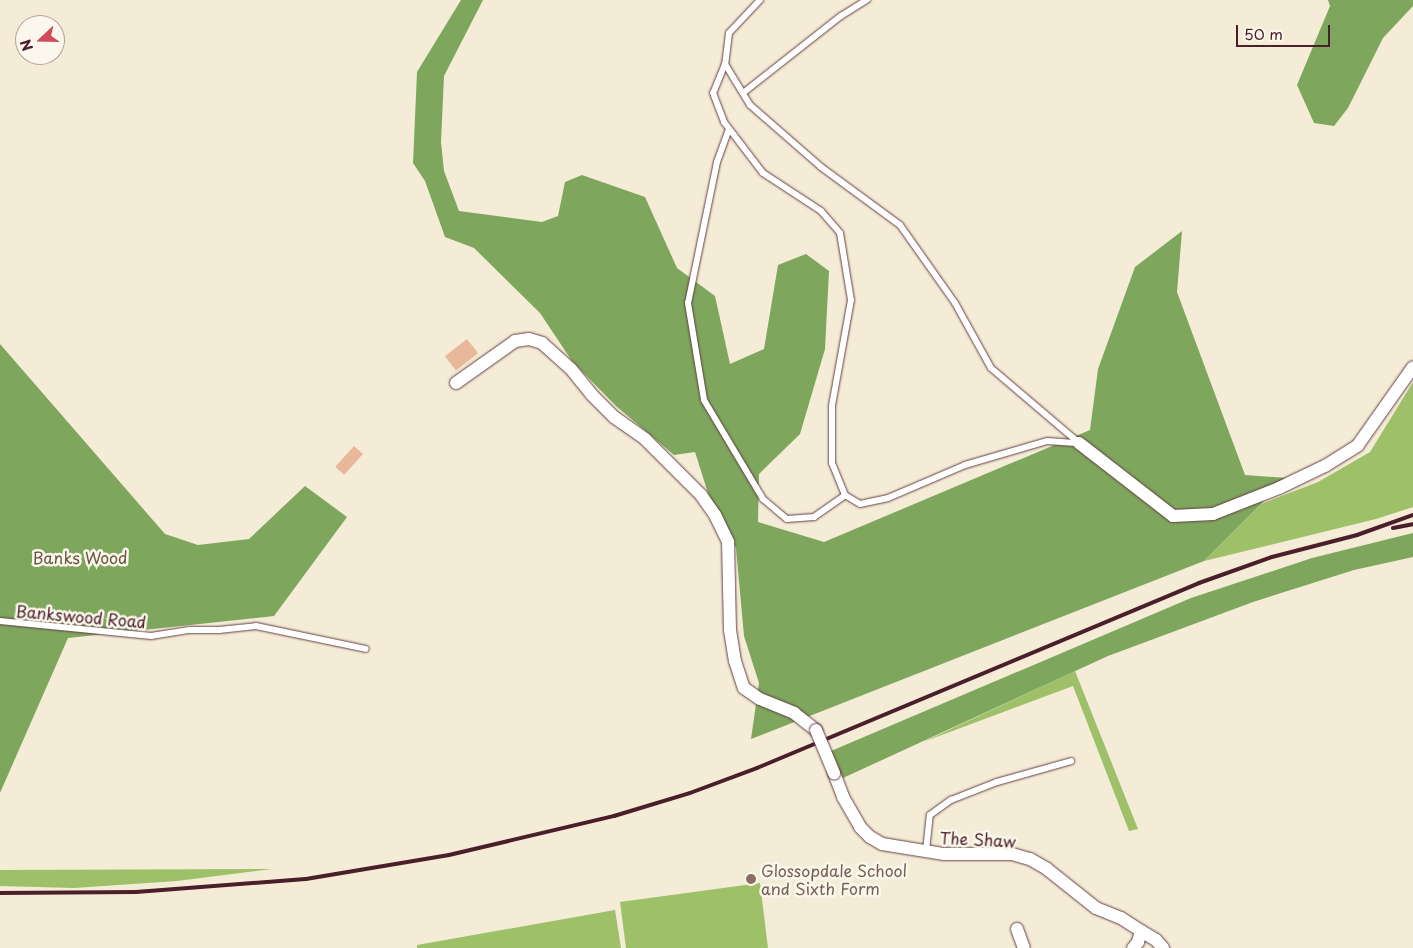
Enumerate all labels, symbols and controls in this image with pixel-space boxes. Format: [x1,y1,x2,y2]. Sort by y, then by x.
north arrow [15,15,65,65]
scale bar [1238,15,1332,47]
text: 50 m [1244,22,1283,45]
text: N [15,36,38,54]
park label: Banks Wood [32,547,128,567]
street label: Bankswood Road [15,601,147,631]
street label: The Shaw [939,827,1017,851]
place label: Glossopdale School and Sixth Form [761,860,908,898]
marker: Glossopdale School and Sixth Form [745,873,757,885]

